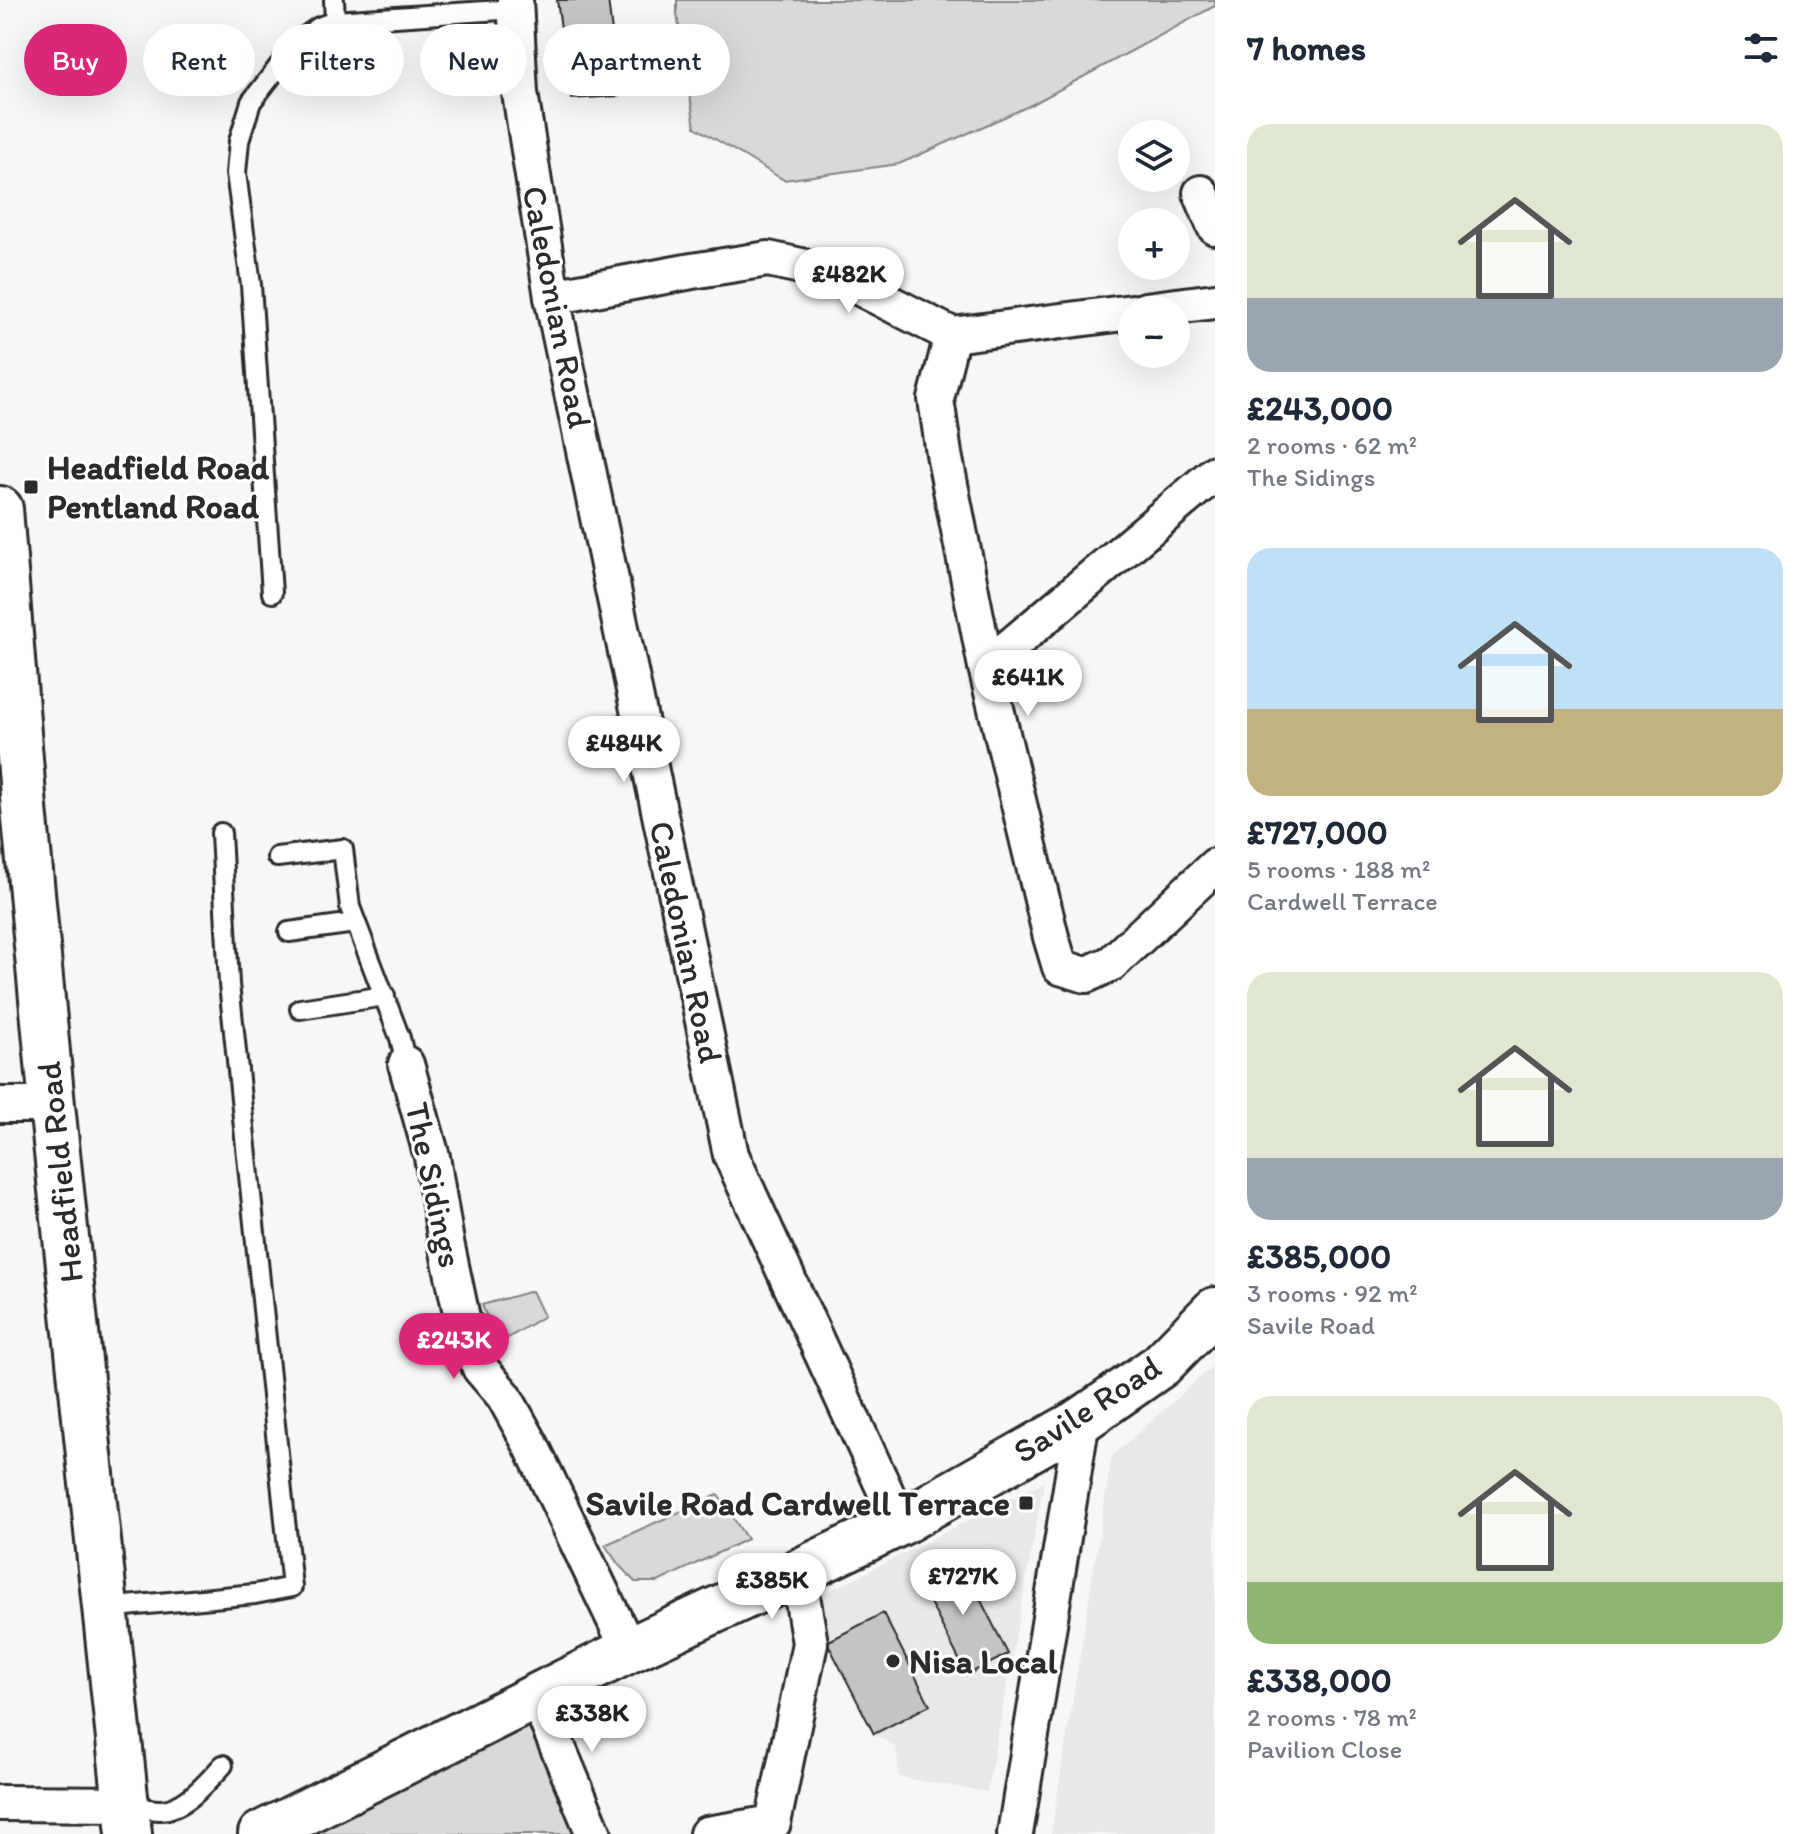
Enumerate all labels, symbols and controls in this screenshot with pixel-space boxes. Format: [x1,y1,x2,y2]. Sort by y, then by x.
chip: Buy [24,24,127,96]
chip: Rent [143,24,255,96]
chip: Filters [271,24,404,96]
chip: New [420,24,527,96]
chip: Apartment [543,24,730,96]
icon: filters [1739,26,1783,70]
text: 7 homes [1247,28,1366,69]
map controls [1118,120,1190,368]
button: layers [1118,120,1190,192]
icon: home [1443,176,1587,320]
street label: Caledonian Road [513,182,601,432]
button: + [1118,208,1190,280]
pin: £482K [793,247,905,315]
text: £482K [812,257,886,289]
button: − [1118,296,1190,368]
text: £243,000 [1247,388,1393,429]
text: 2 rooms · 62 m² [1247,429,1417,461]
place label: Headfield Road Pentland Road [47,447,269,527]
text: The Sidings [1247,461,1375,493]
marker: Headfield Road Pentland Road [22,478,40,496]
icon: home [1443,600,1587,744]
pin: £641K [972,650,1084,718]
text: £641K [992,660,1064,692]
pin: £484K [568,716,680,784]
text: £484K [586,726,662,758]
text: £727,000 [1247,812,1388,853]
street label: Caledonian Road [640,817,732,1067]
text: 5 rooms · 188 m² [1247,853,1430,885]
text: Cardwell Terrace [1247,885,1438,917]
icon: home [1443,1024,1587,1168]
street label: Headfield Road [28,1059,92,1285]
street label: The Sidings [397,1099,471,1271]
text: £385,000 [1247,1236,1391,1277]
text: 3 rooms · 92 m² [1247,1277,1418,1309]
text: Savile Road [1247,1309,1375,1341]
pin: £243K [398,1313,510,1381]
text: £243K [417,1323,491,1355]
street label: Savile Road [1005,1346,1169,1472]
icon: home [1443,1448,1587,1592]
place label: Savile Road Cardwell Terrace [586,1483,1010,1524]
marker: Savile Road Cardwell Terrace [1017,1494,1035,1512]
pin: £727K [907,1549,1019,1617]
pin: £385K [716,1553,828,1621]
text: £727K [928,1559,998,1591]
text: £385K [736,1563,808,1595]
place label: Nisa Local [909,1641,1058,1682]
marker: Nisa Local [884,1652,902,1670]
text: £338,000 [1247,1660,1392,1701]
pin: £338K [536,1686,648,1754]
text: £338K [555,1696,629,1728]
text: 2 rooms · 78 m² [1247,1701,1417,1733]
text: Pavilion Close [1247,1733,1402,1765]

